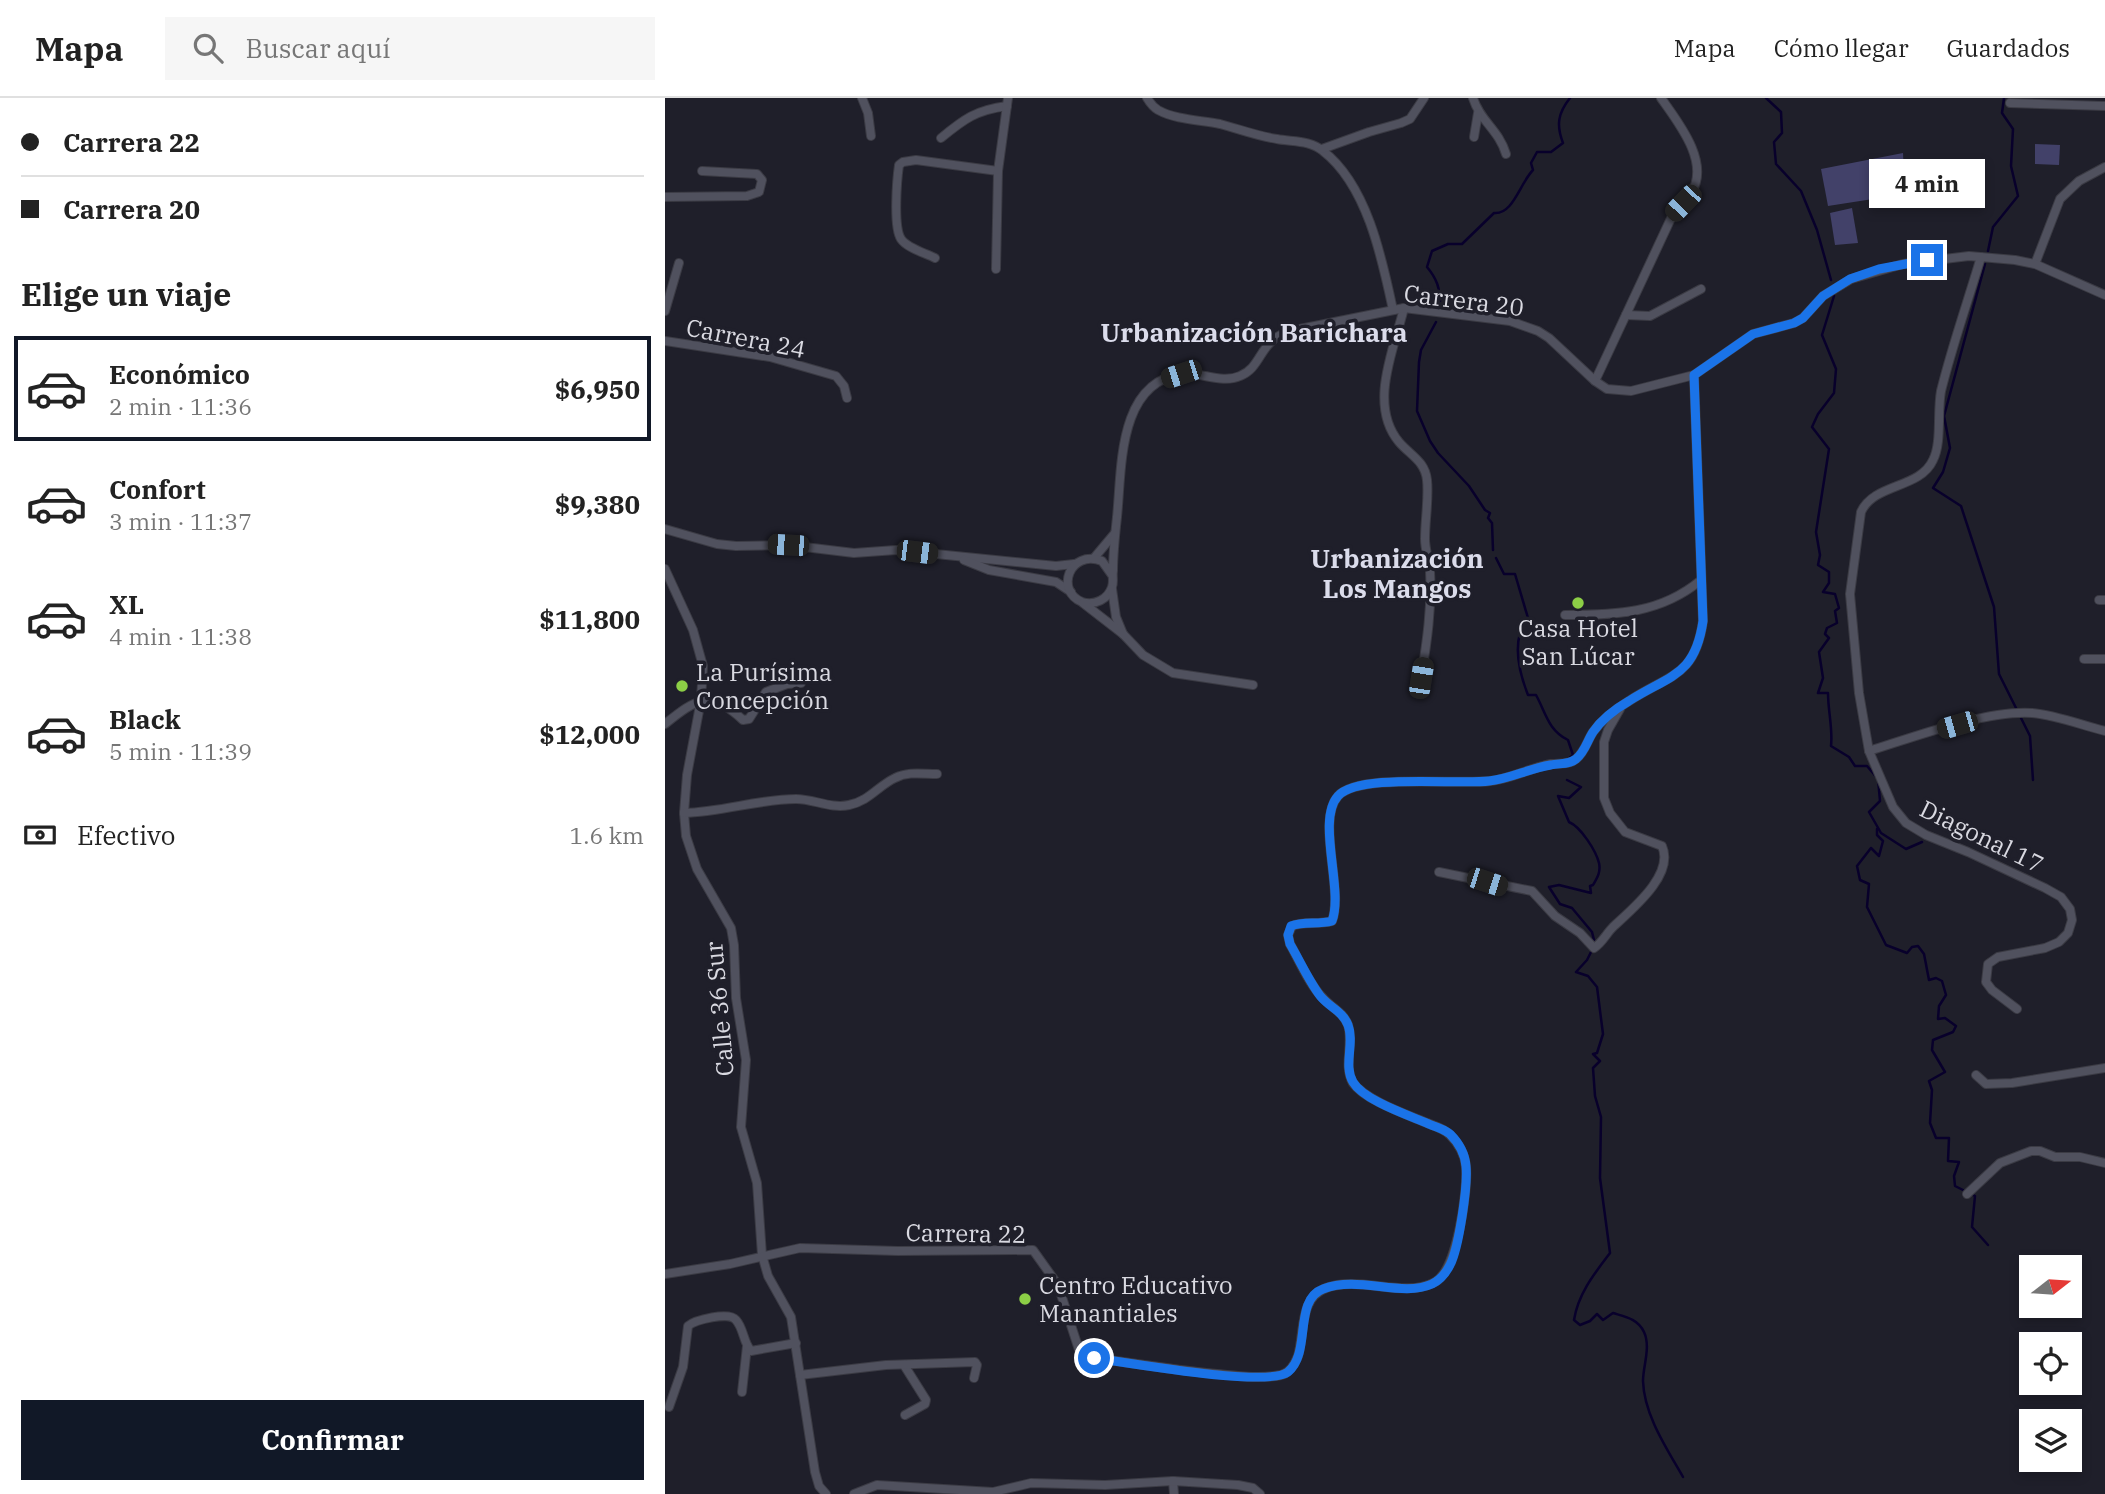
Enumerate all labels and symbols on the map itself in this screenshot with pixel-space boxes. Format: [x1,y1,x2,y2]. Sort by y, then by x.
callout: 4 min [1869,158,1985,208]
car [1661,181,1706,225]
route end [1911,244,1943,276]
street label: Carrera 20 [1402,277,1526,323]
street label: Carrera 24 [684,311,808,365]
district label: Urbanización Barichara [1100,315,1408,349]
car [1158,358,1205,390]
car [767,533,810,557]
car [895,539,940,565]
district label: Urbanización Los Mangos [1310,541,1484,605]
marker: Casa Hotel San Lúcar [1570,595,1586,611]
place label: Casa Hotel San Lúcar [1518,612,1638,672]
place label: La Purísima Concepción [696,656,832,716]
car [1408,656,1435,700]
marker: La Purísima Concepción [674,678,690,694]
car [1934,709,1981,741]
street label: Diagonal 17 [1915,792,2049,880]
car [1464,866,1511,898]
street label: Calle 36 Sur [697,940,741,1078]
street label: Carrera 22 [905,1216,1027,1250]
north arrow [2019,1255,2083,1318]
place label: Centro Educativo Manantiales [1039,1269,1233,1329]
marker: Centro Educativo Manantiales [1017,1291,1033,1307]
route start [1078,1342,1110,1374]

